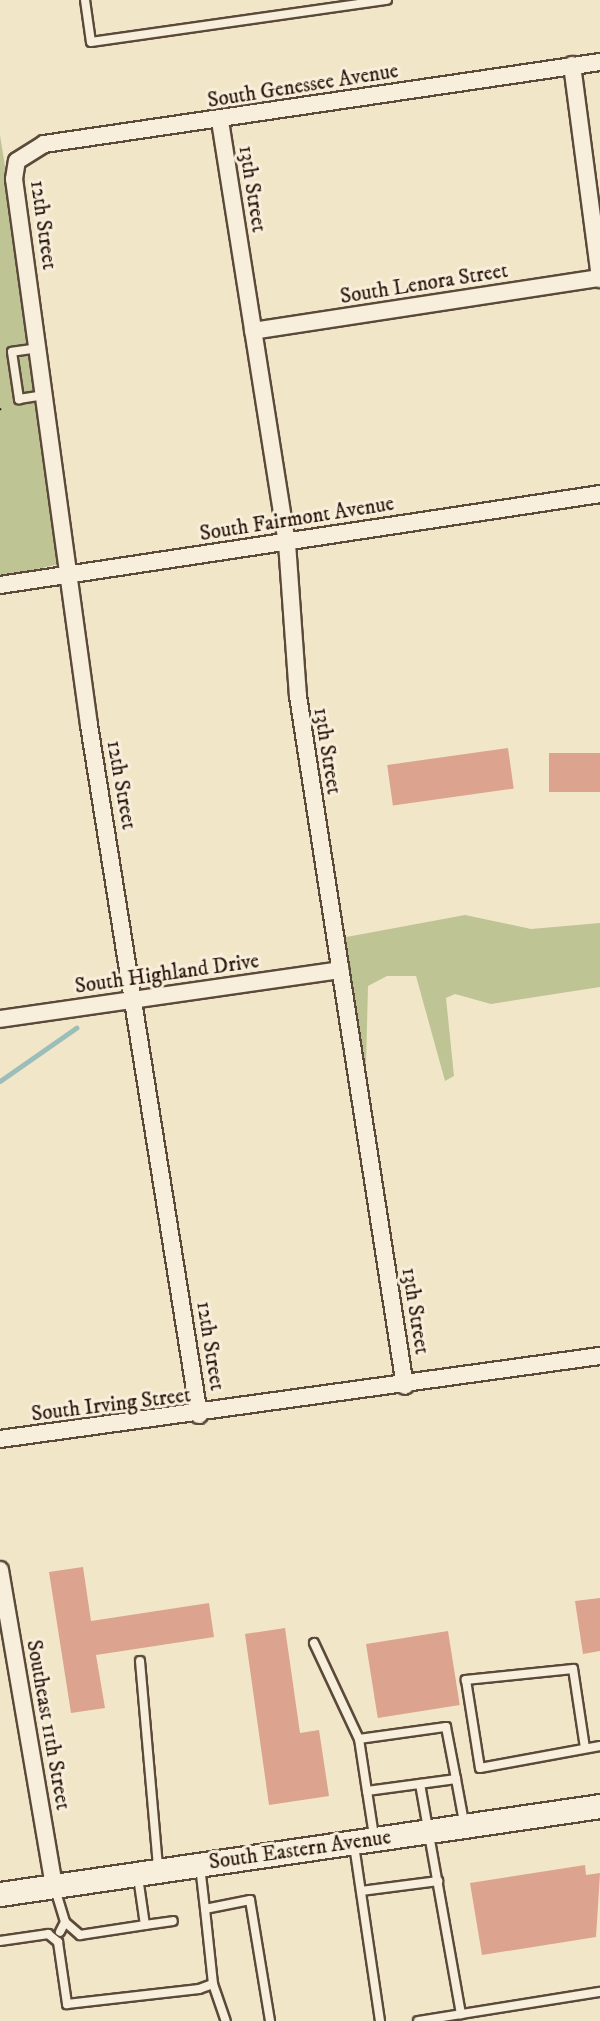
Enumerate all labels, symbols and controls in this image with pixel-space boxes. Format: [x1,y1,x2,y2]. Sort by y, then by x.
street label: South Genessee Avenue [206,58,400,114]
street label: 13th Street [233,144,271,234]
street label: 12th Street [24,179,62,271]
street label: South Lenora Street [338,258,510,310]
street label: South Fairmont Avenue [198,491,396,547]
street label: 13th Street [308,706,346,796]
street label: 12th Street [101,739,141,831]
street label: South Highland Drive [73,949,261,999]
street label: 13th Street [396,1266,434,1356]
street label: 12th Street [191,1300,229,1392]
street label: South Irving Street [30,1383,192,1427]
street label: Southeast 11th Street [21,1638,75,1812]
street label: South Eastern Avenue [207,1825,393,1875]

